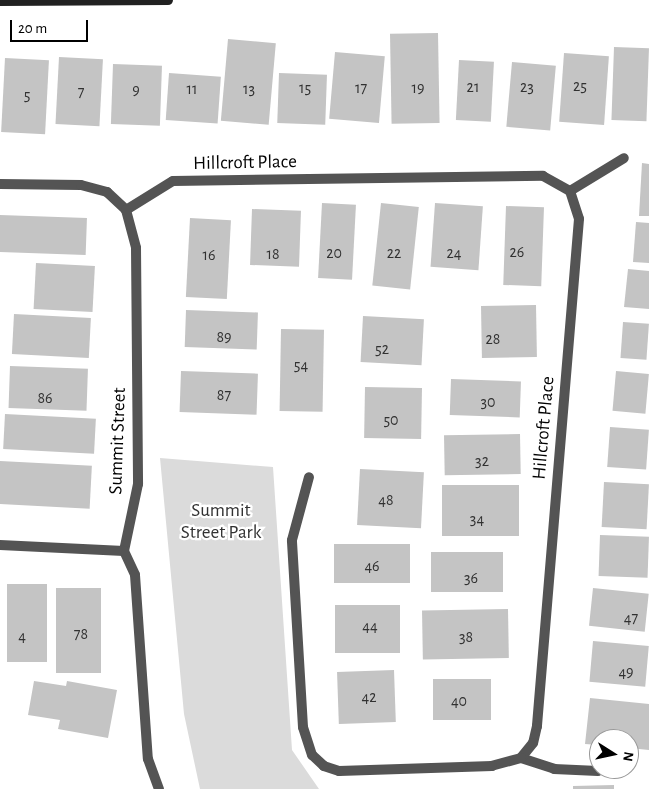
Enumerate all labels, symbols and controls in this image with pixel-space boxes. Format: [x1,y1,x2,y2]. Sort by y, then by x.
scale bar [12,10,90,42]
text: 20 m [18,21,47,36]
house number: 25 [573,76,587,96]
house number: 21 [467,77,479,97]
house number: 23 [520,77,534,97]
house number: 15 [299,78,311,98]
house number: 17 [355,78,367,98]
house number: 19 [411,78,425,98]
house number: 11 [186,79,198,99]
house number: 13 [243,79,255,99]
house number: 9 [132,80,140,100]
house number: 7 [78,82,84,102]
house number: 5 [24,85,30,105]
street label: Hillcroft Place [193,151,297,175]
house number: 26 [510,242,524,262]
house number: 20 [326,243,342,263]
house number: 22 [387,243,401,263]
house number: 24 [447,243,461,263]
house number: 18 [266,244,280,264]
house number: 16 [202,245,216,265]
house number: 89 [216,327,232,347]
house number: 28 [486,329,500,349]
house number: 52 [375,339,389,359]
house number: 54 [294,355,308,375]
street label: Hillcroft Place [528,375,560,481]
house number: 87 [217,385,231,405]
street label: Summit Street [105,387,131,495]
house number: 86 [37,388,53,408]
house number: 30 [480,392,496,412]
house number: 50 [383,410,399,430]
house number: 32 [475,451,489,471]
house number: 48 [378,490,394,510]
park label: Summit Street Park [181,500,261,544]
house number: 34 [470,509,484,529]
house number: 46 [364,556,380,576]
house number: 36 [464,568,478,588]
house number: 47 [624,608,638,628]
house number: 44 [362,616,378,636]
house number: 78 [74,624,88,644]
house number: 4 [18,626,26,646]
house number: 38 [459,627,473,647]
house number: 49 [618,662,634,682]
house number: 42 [362,687,376,707]
house number: 40 [451,691,467,711]
north arrow [589,729,639,779]
text: N [620,750,636,762]

